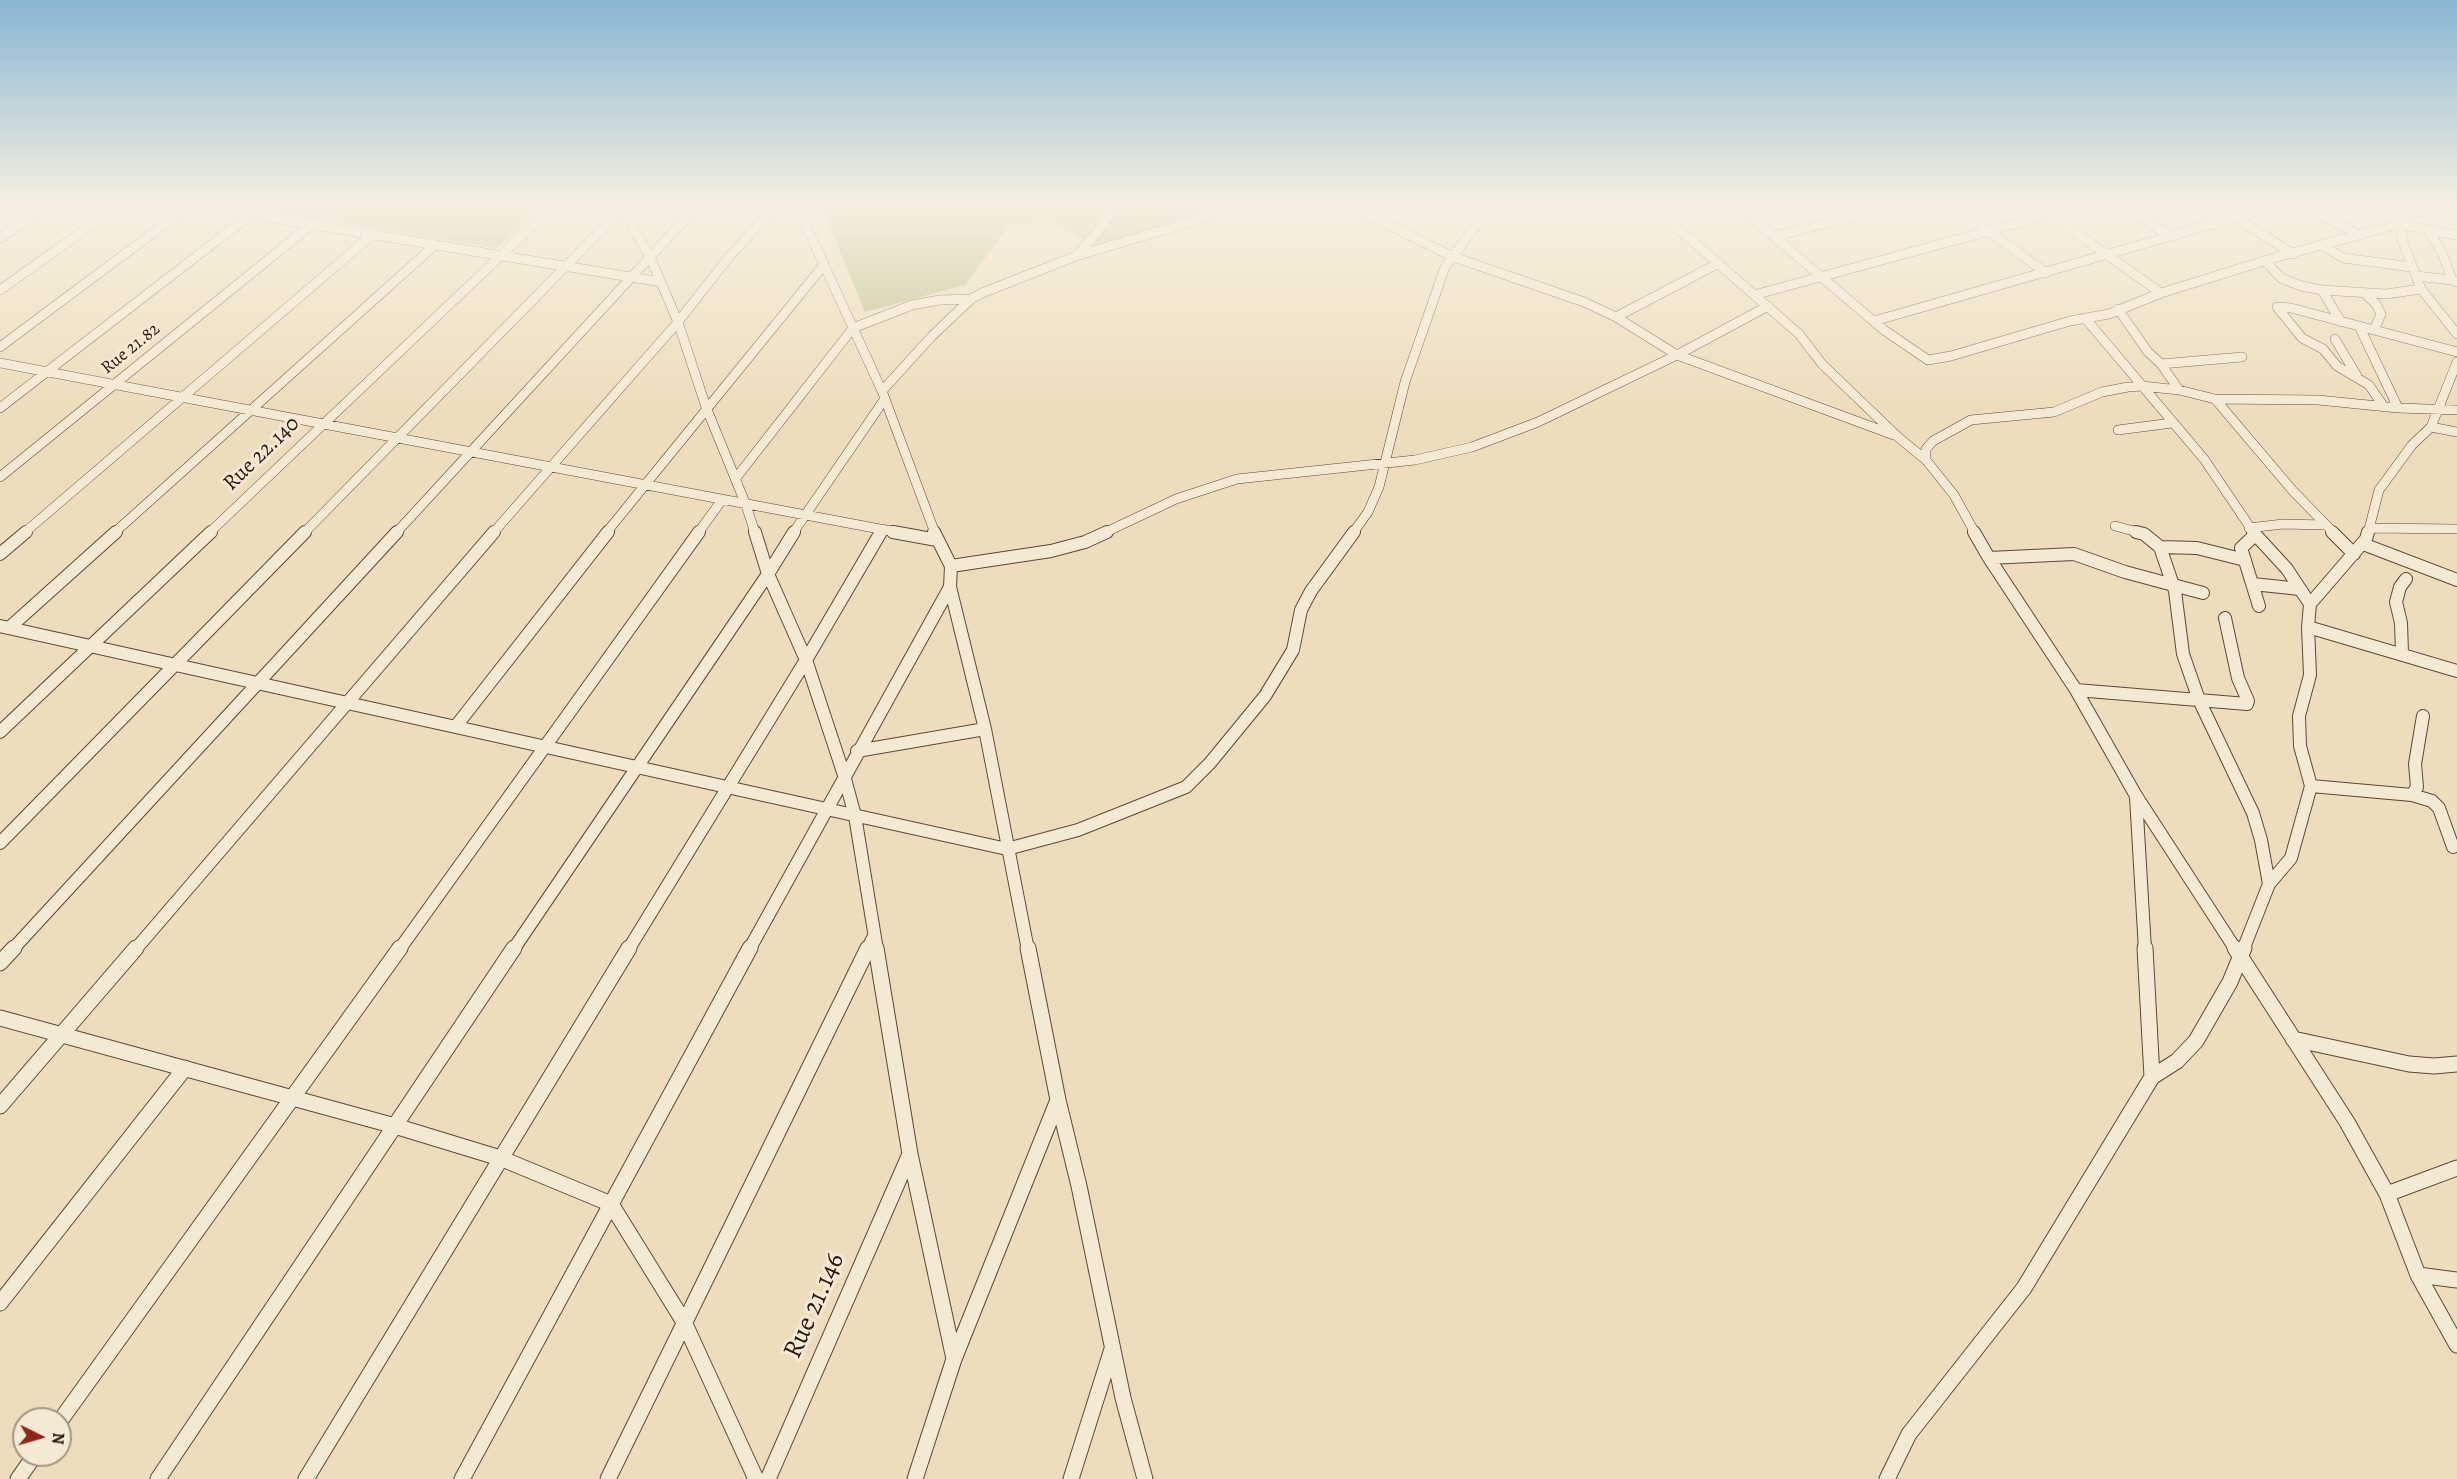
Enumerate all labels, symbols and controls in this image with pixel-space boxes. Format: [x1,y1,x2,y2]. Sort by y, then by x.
street label: Rue 21.82 [97,319,165,379]
street label: Rue 22.140 [218,411,306,497]
street label: Rue 21.146 [777,1248,853,1364]
north arrow [12,1407,72,1467]
text: N [46,1432,69,1445]

